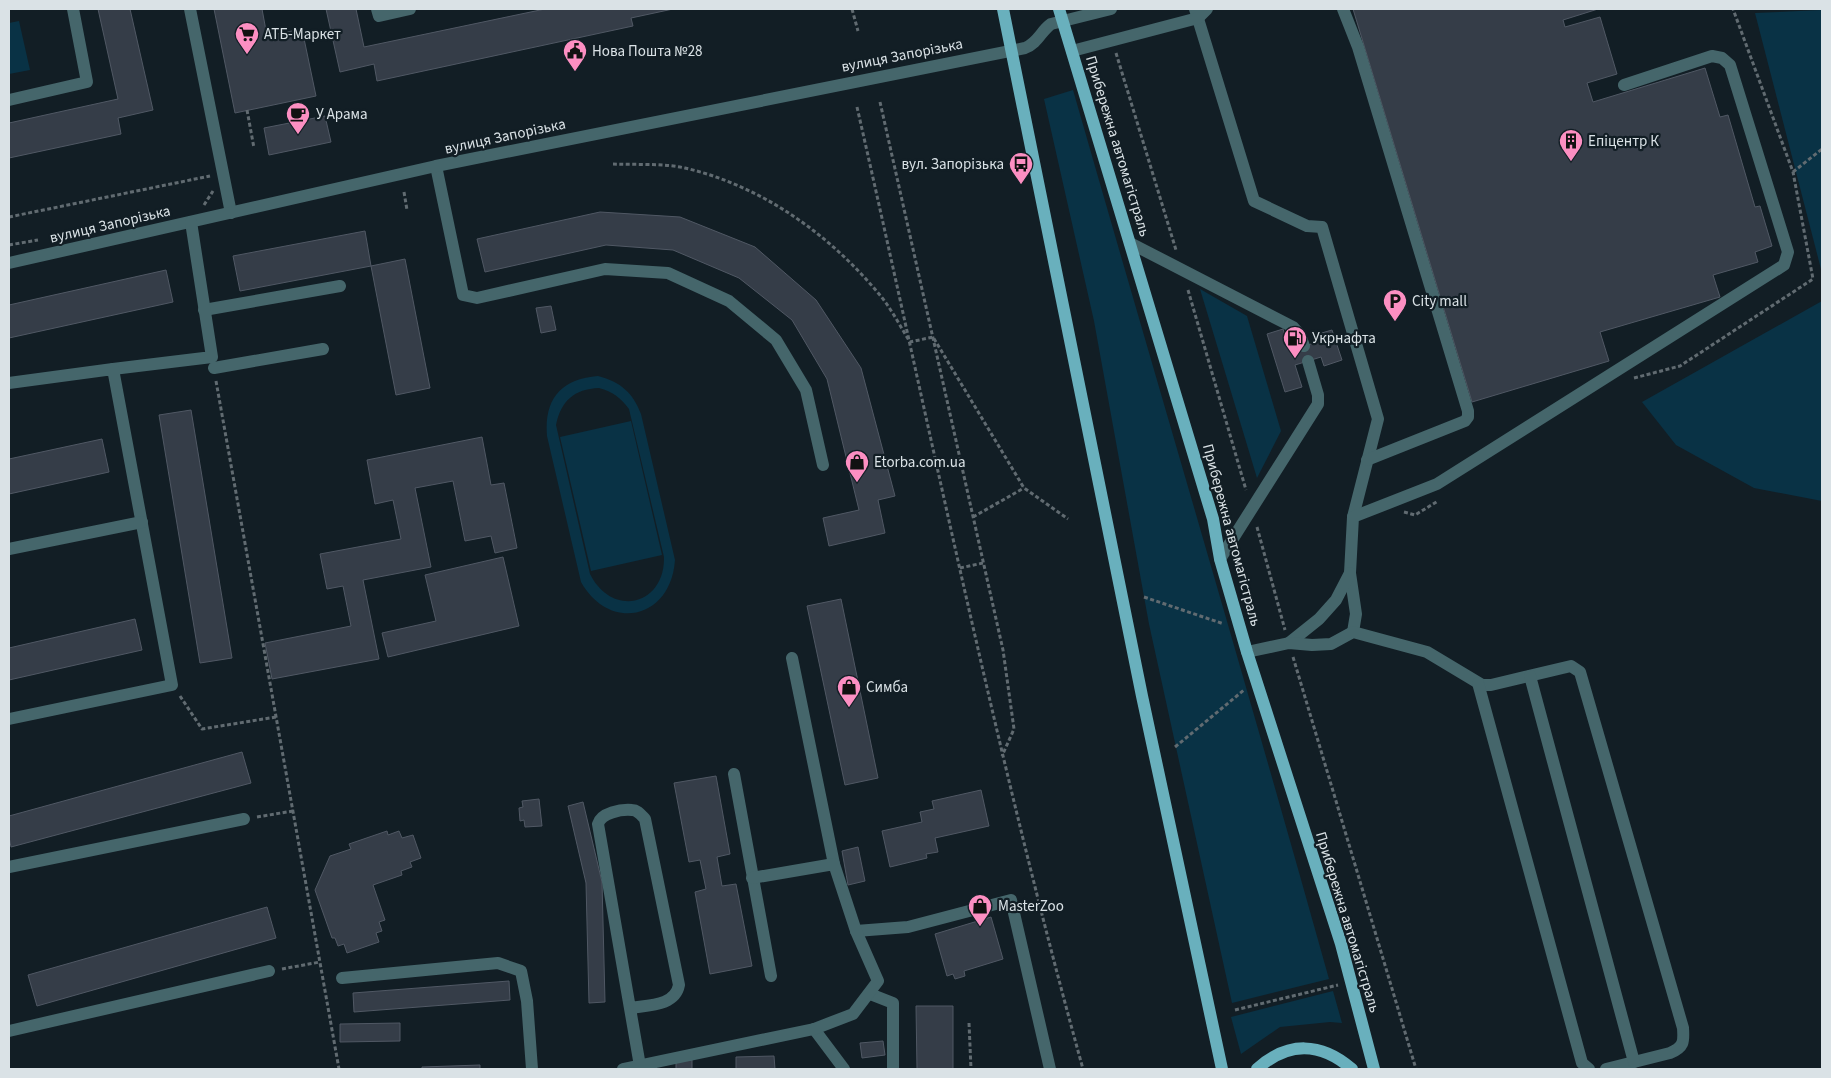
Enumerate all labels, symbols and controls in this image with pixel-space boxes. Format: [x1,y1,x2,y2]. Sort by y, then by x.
supermarket icon: АТБ-Маркет [234,21,260,55]
place label: АТБ-Маркет [264,24,341,45]
street label: вулиця Запорізька [840,33,965,78]
public building icon: Нова Пошта №28 [562,38,588,72]
place label: Нова Пошта №28 [592,41,703,62]
street label: Прибережна автомагістраль [1080,53,1155,239]
cafe icon: У Арама [285,101,311,135]
place label: У Арама [316,104,368,125]
street label: вулиця Запорізька [443,113,568,160]
building icon: Епіцентр К [1558,128,1584,162]
place label: Епіцентр К [1588,131,1659,152]
bus stop icon: вул. Запорізька [1008,151,1034,185]
place label: вул. Запорізька [902,154,1004,175]
street label: вулиця Запорізька [48,200,173,249]
parking icon: City mall [1382,288,1408,322]
place label: City mall [1412,291,1467,312]
fuel station icon: Укрнафта [1282,325,1308,359]
place label: Укрнафта [1312,328,1376,349]
street label: Прибережна автомагістраль [1197,441,1266,629]
shop icon: Etorba.com.ua [844,449,870,483]
place label: Etorba.com.ua [874,452,966,473]
shop icon: Симба [836,674,862,708]
place label: Симба [866,677,908,698]
street label: Прибережна автомагістраль [1310,829,1385,1015]
shop icon: MasterZoo [967,893,993,927]
place label: MasterZoo [998,896,1064,917]

